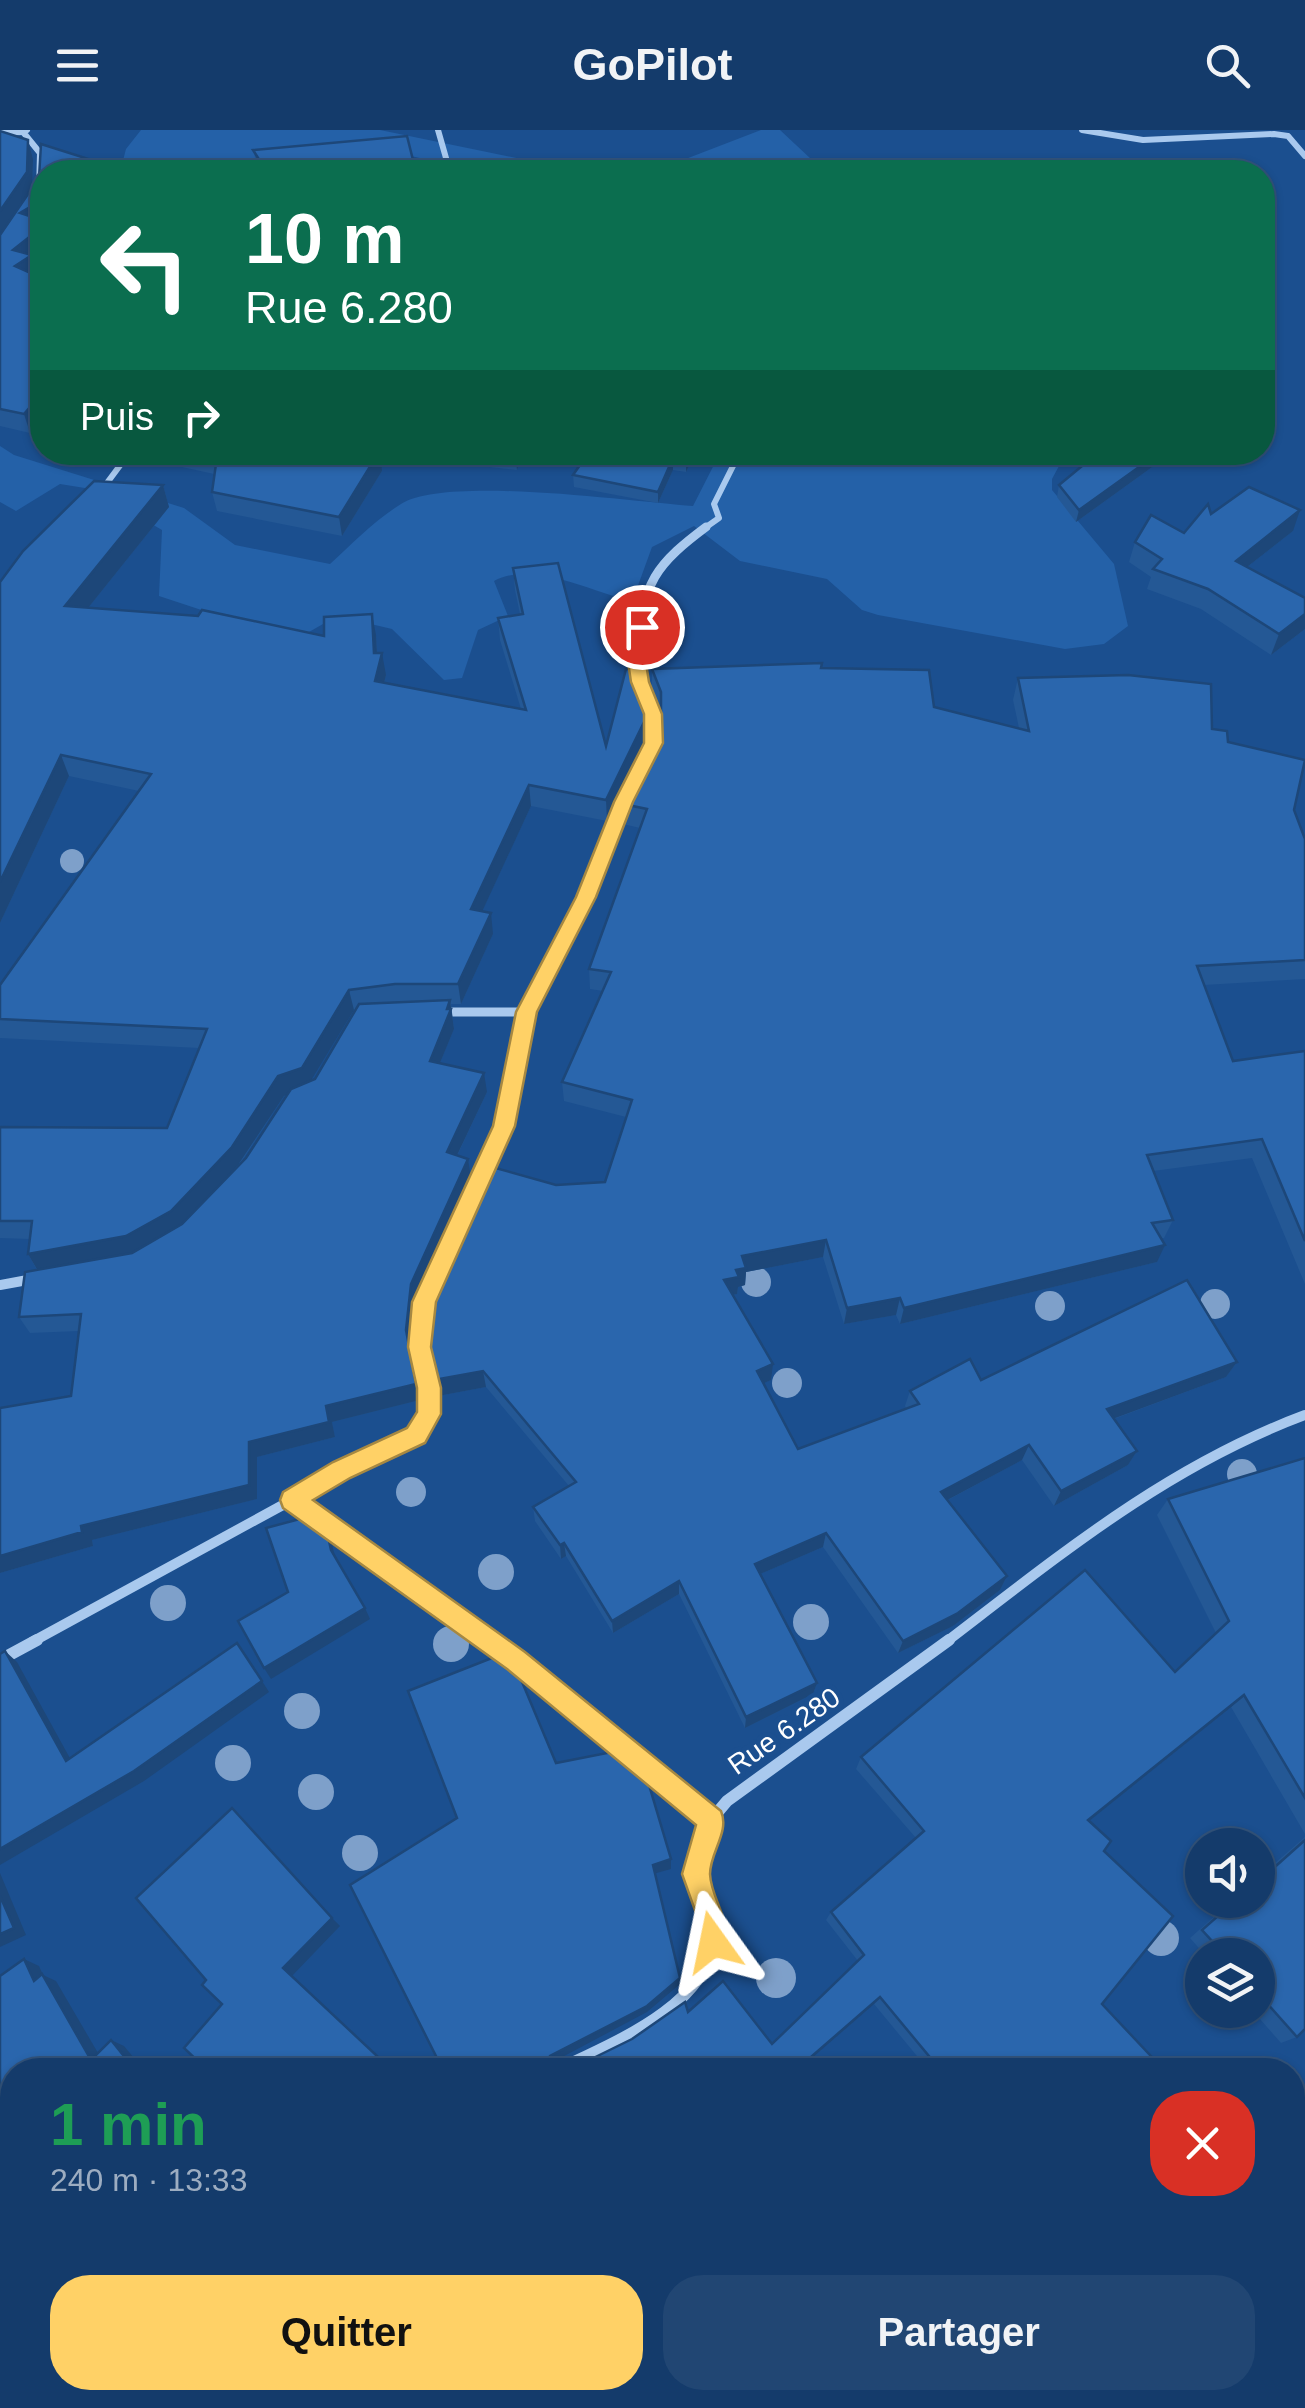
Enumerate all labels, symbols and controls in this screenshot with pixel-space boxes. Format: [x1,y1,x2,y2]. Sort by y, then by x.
icon: menu [50,38,105,93]
icon: search [1200,38,1255,93]
text: GoPilot [573,39,732,90]
icon: left [80,200,210,330]
text: 10 m [245,200,405,278]
text: Rue 6.280 [245,282,453,333]
icon: right [174,390,229,445]
text: Puis [80,396,154,438]
pin [600,585,685,670]
icon: arrive [615,600,670,655]
street label: Rue 6.280 [722,1681,846,1781]
map controls [1185,1828,1275,2028]
button: sound [1185,1828,1275,1918]
position arrow [661,1890,765,1994]
button: layers [1185,1938,1275,2028]
text: 1 min [50,2091,207,2158]
button: close [1150,2091,1255,2196]
text: 240 m · 13:33 [50,2162,247,2198]
button: Quitter [50,2275,643,2390]
button: Partager [663,2275,1255,2390]

